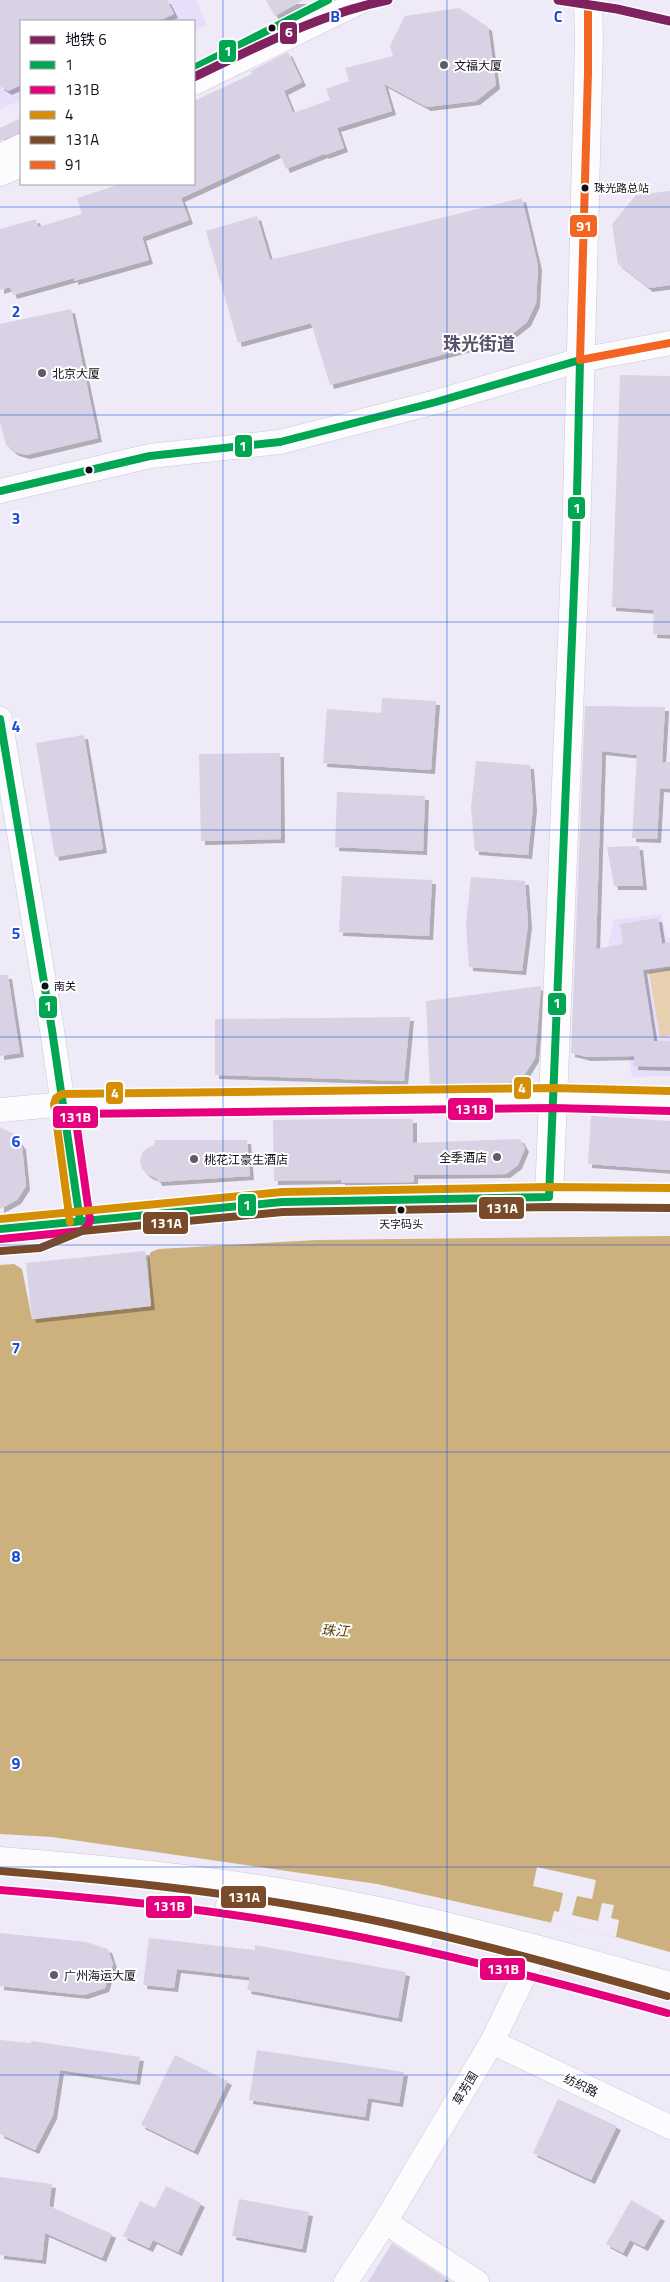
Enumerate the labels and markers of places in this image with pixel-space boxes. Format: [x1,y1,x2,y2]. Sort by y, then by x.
unlabelled marker [267,23,277,33]
place label: 文福大厦 [454,56,502,75]
marker: 文福大厦 [438,59,450,71]
place label: 珠光路总站 [594,180,649,196]
marker: 珠光路总站 [580,183,590,193]
place label: 北京大厦 [52,364,100,383]
marker: 北京大厦 [36,367,48,379]
unlabelled marker [84,465,94,475]
place label: 南关 [54,978,76,994]
marker: 南关 [40,981,50,991]
place label: 全季酒店 [439,1148,487,1167]
place label: 桃花江豪生酒店 [204,1150,288,1169]
marker: 全季酒店 [491,1151,503,1163]
marker: 桃花江豪生酒店 [188,1153,200,1165]
marker: 天字码头 [396,1205,406,1215]
place label: 天字码头 [379,1216,423,1232]
place label: 广州海运大厦 [64,1966,136,1985]
marker: 广州海运大厦 [48,1969,60,1981]

